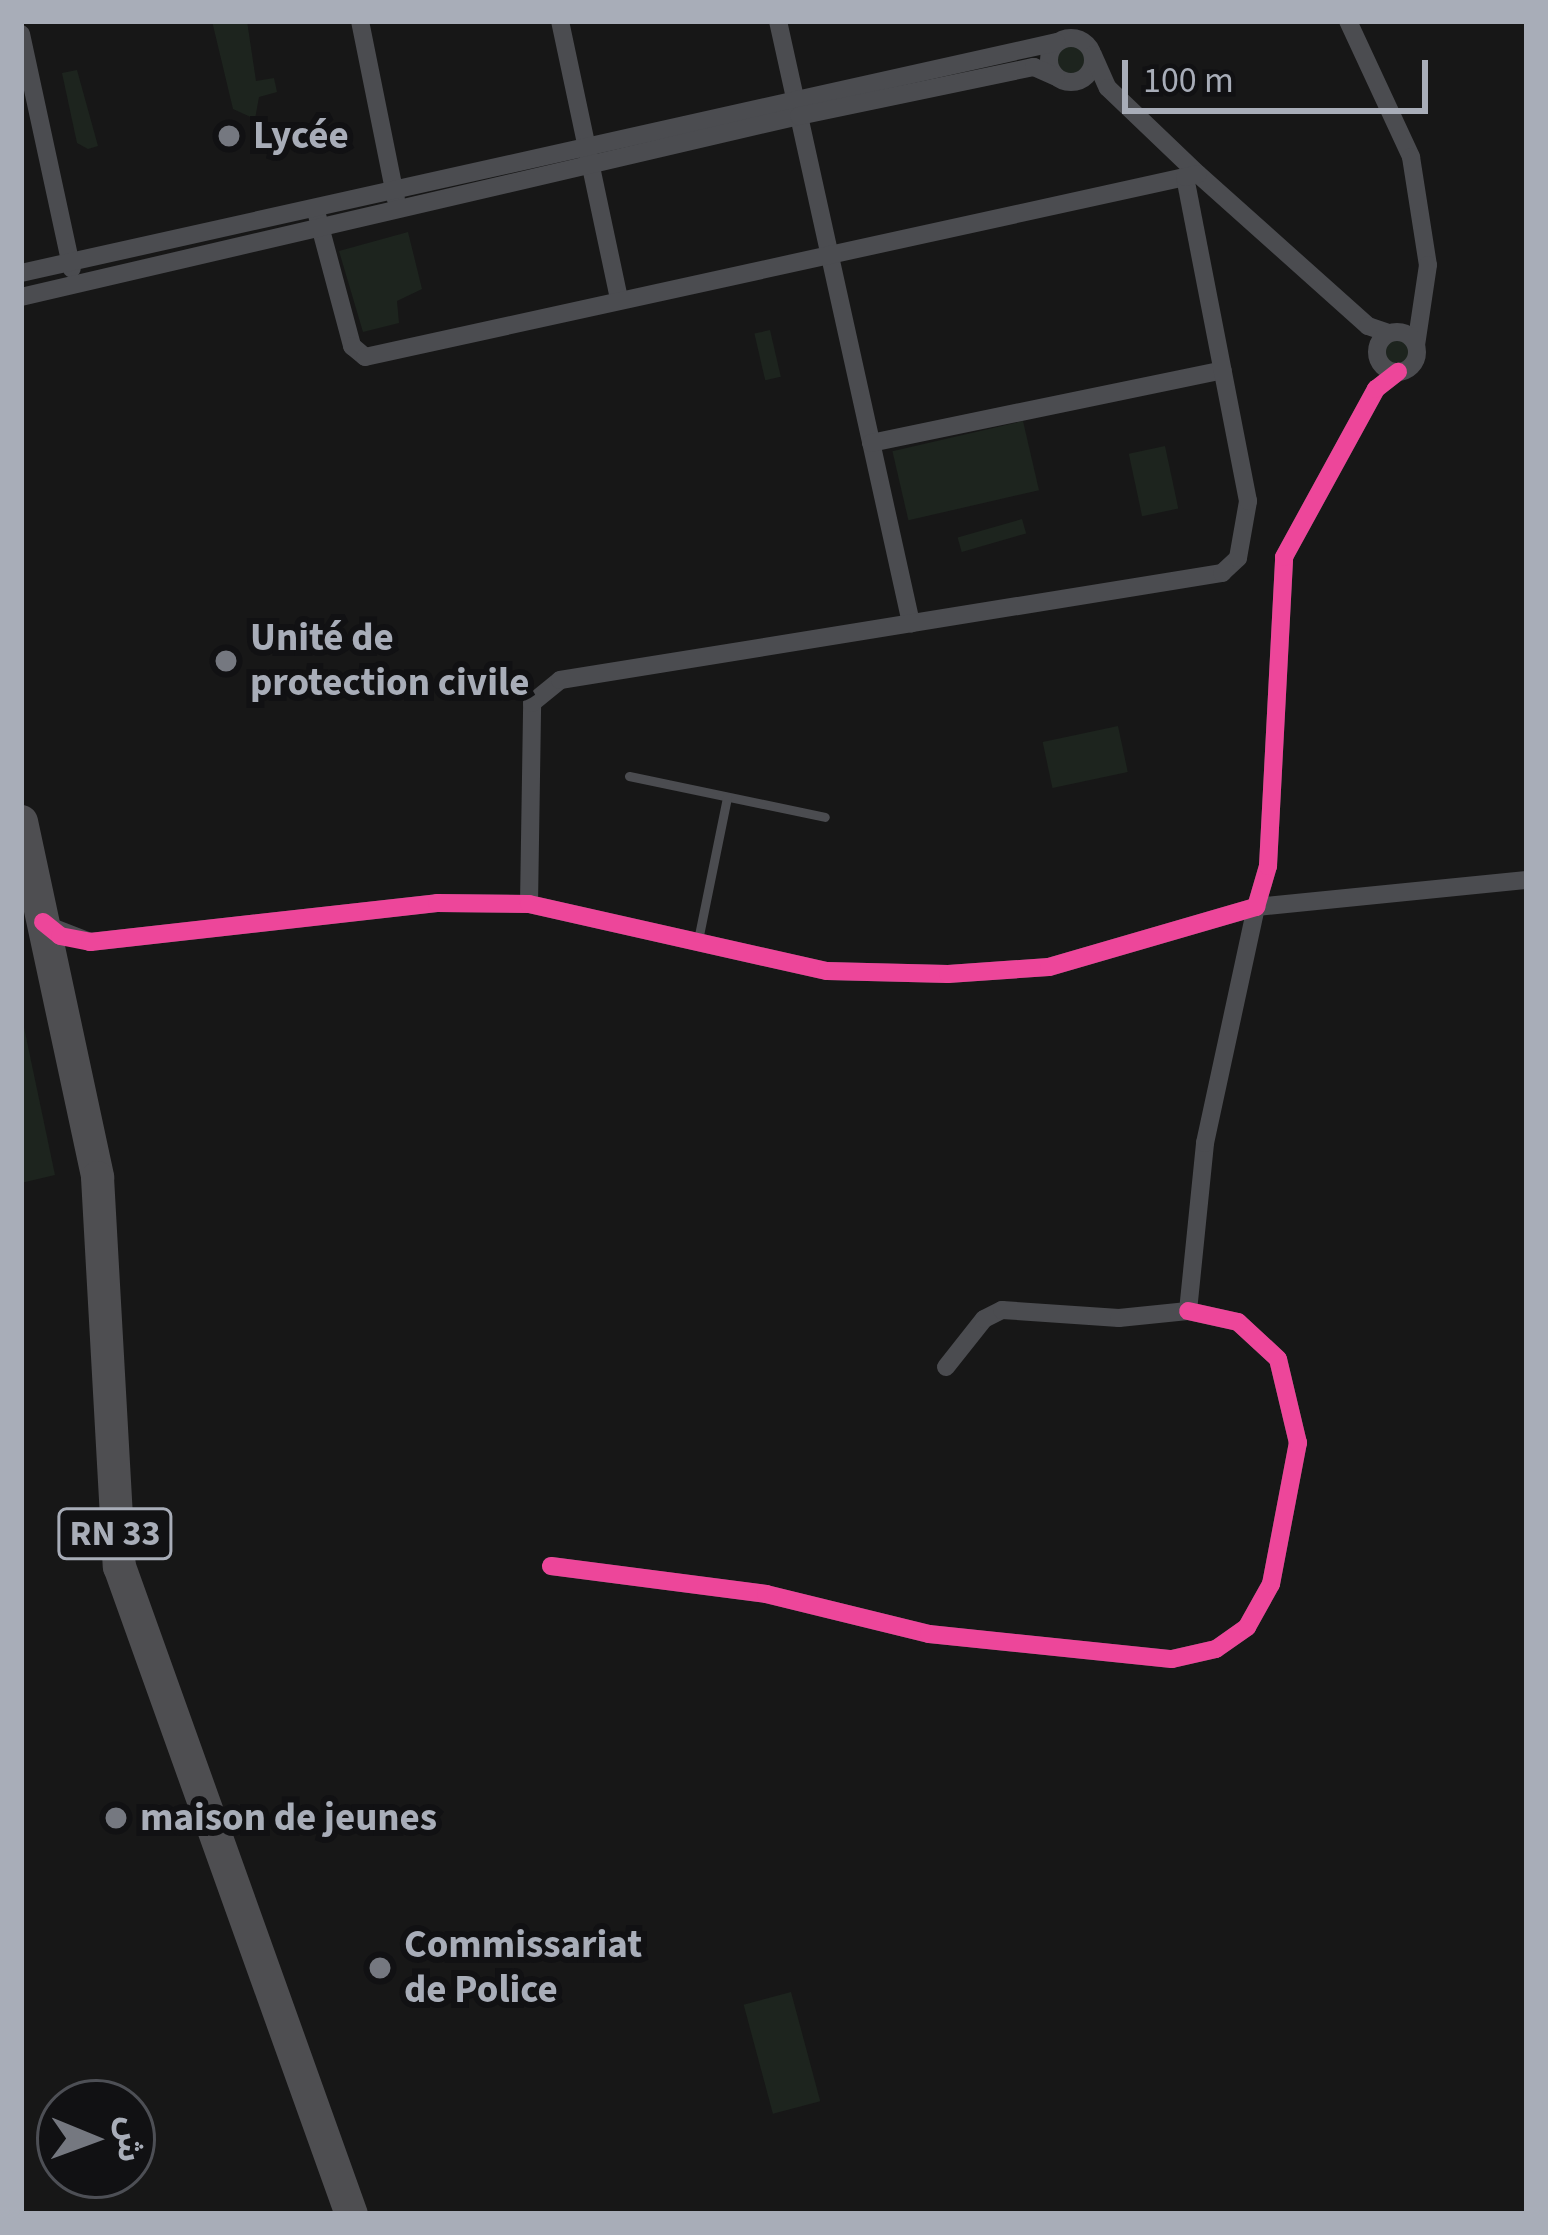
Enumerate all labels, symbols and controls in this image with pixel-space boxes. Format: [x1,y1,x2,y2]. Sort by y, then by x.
scale bar [1128,36,1434,110]
text: 100 m [1143,55,1234,106]
place label: Lycée [253,113,349,159]
marker: Lycée [216,123,242,149]
place label: Unité de protection civile [250,616,529,707]
marker: Unité de protection civile [213,648,239,674]
road number: RN 33 [55,1504,175,1564]
place label: maison de jeunes [140,1795,437,1841]
marker: maison de jeunes [103,1805,129,1831]
place label: Commissariat de Police [404,1923,642,2014]
marker: Commissariat de Police [367,1955,393,1981]
north arrow [36,2079,156,2199]
text: ش [106,2117,153,2163]

